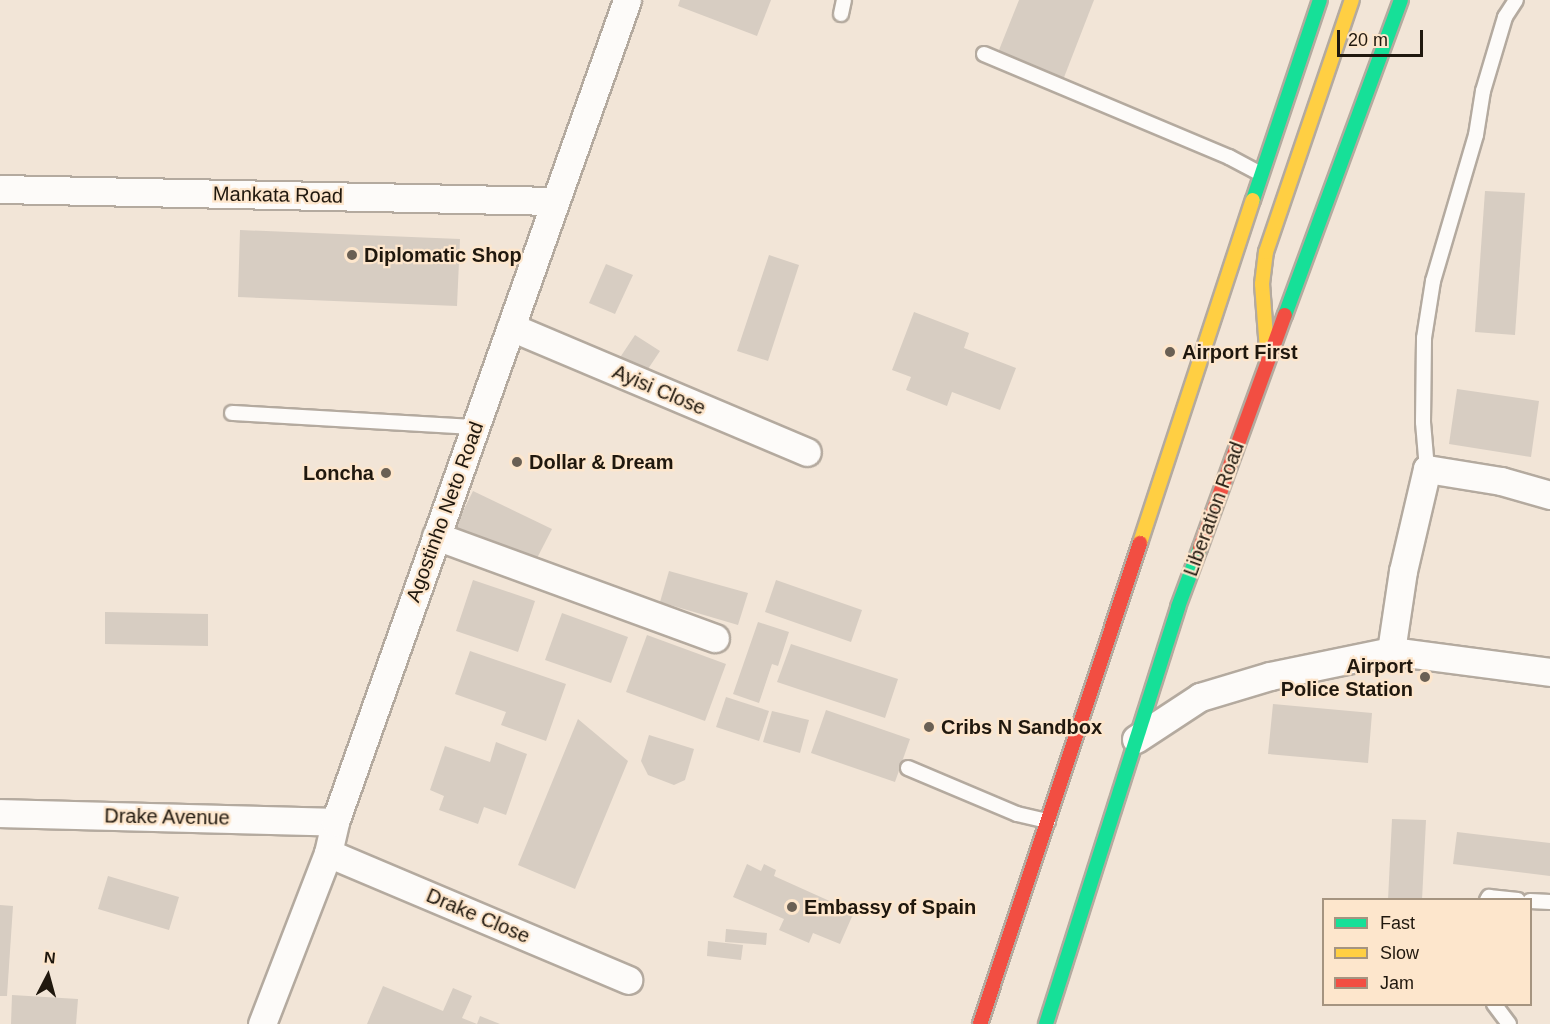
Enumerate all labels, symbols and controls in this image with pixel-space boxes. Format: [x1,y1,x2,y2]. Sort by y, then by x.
scale bar [1340,18,1426,56]
text: 20 m [1348,30,1388,50]
street label: Mankata Road [213,182,343,208]
place label: Diplomatic Shop [364,243,522,267]
marker: Diplomatic Shop [345,248,359,262]
place label: Airport First [1182,340,1298,364]
marker: Airport First [1163,345,1177,359]
street label: Ayisi Close [609,360,709,420]
street label: Agostinho Neto Road [401,419,489,605]
street label: Liberation Road [1179,439,1249,579]
place label: Dollar & Dream [529,450,673,474]
marker: Dollar & Dream [510,455,524,469]
place label: Loncha [303,461,374,485]
marker: Loncha [379,466,393,480]
place label: Airport Police Station [1281,654,1413,701]
marker: Airport Police Station [1418,670,1432,684]
place label: Cribs N Sandbox [941,715,1102,739]
marker: Cribs N Sandbox [922,720,936,734]
street label: Drake Avenue [104,804,230,830]
street label: Drake Close [423,883,533,949]
place label: Embassy of Spain [804,895,976,919]
legend [1322,898,1532,1006]
marker: Embassy of Spain [785,900,799,914]
text: Fast [1380,913,1415,933]
text: Slow [1380,943,1419,963]
north arrow [18,946,78,1006]
text: N [43,949,57,967]
text: Jam [1380,973,1414,993]

